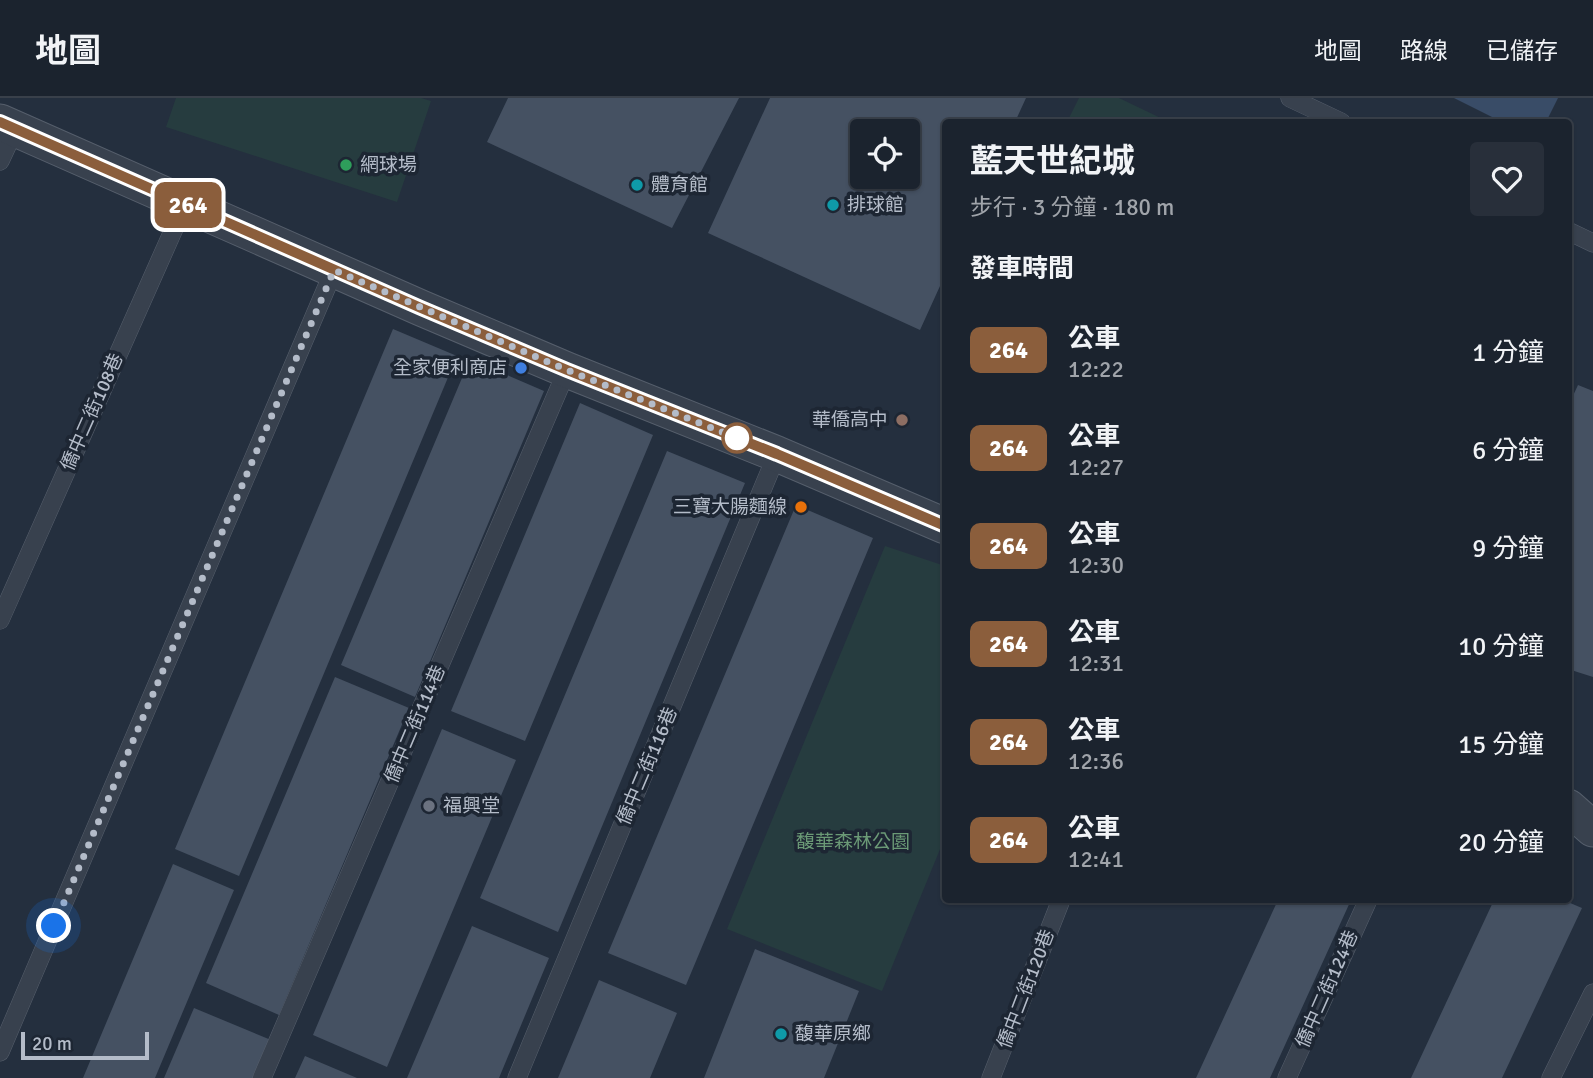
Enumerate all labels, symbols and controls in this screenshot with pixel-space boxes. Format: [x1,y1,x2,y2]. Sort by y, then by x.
text: 地圖 [35,31,101,72]
text: 地圖 [1314,36,1362,66]
text: 路線 [1400,36,1448,66]
text: 已儲存 [1486,36,1558,66]
map controls [850,119,920,189]
button: locate [850,119,920,189]
text: 藍天世紀城 [970,141,1135,182]
button: heart [1470,142,1544,216]
place label: 網球場 [360,153,417,177]
marker: 網球場 [338,157,354,173]
place label: 體育館 [651,173,708,197]
marker: 體育館 [629,177,645,193]
line badge: 264 [148,182,228,228]
text: 264 [169,190,207,220]
place label: 排球館 [847,193,904,217]
text: 步行 · 3 分鐘 · 180 m [970,193,1174,222]
marker: 排球館 [825,197,841,213]
text: 發車時間 [970,253,1074,285]
text: 公車 [1068,323,1120,355]
text: 264 [989,335,1028,365]
text: 1 分鐘 [1472,337,1544,369]
street label: 僑中二街108巷 [55,350,129,474]
text: 12:22 [1068,355,1124,384]
place label: 全家便利商店 [393,356,507,380]
marker: 全家便利商店 [513,360,529,376]
place label: 華僑高中 [812,408,888,432]
marker: 華僑高中 [894,412,910,428]
text: 公車 [1068,421,1120,453]
unlabelled marker [722,423,752,453]
text: 264 [989,433,1028,463]
text: 6 分鐘 [1472,435,1544,467]
text: 12:27 [1068,453,1124,482]
place label: 三寶大腸麵線 [673,495,787,519]
marker: 三寶大腸麵線 [793,499,809,515]
text: 公車 [1068,519,1120,551]
text: 264 [989,531,1028,561]
text: 9 分鐘 [1472,533,1544,565]
text: 12:30 [1068,551,1124,580]
text: 公車 [1068,617,1120,649]
text: 264 [989,629,1028,659]
text: 10 分鐘 [1458,631,1544,663]
text: 12:31 [1068,649,1124,678]
street label: 僑中二街114巷 [379,661,451,787]
street label: 僑中二街116巷 [611,703,683,829]
text: 公車 [1068,715,1120,747]
text: 264 [989,727,1028,757]
text: 15 分鐘 [1458,729,1544,761]
text: 12:36 [1068,747,1124,776]
place label: 福興堂 [443,794,500,818]
marker: 福興堂 [421,798,437,814]
text: 公車 [1068,813,1120,845]
text: 264 [989,825,1028,855]
text: 20 分鐘 [1458,827,1544,859]
park label: 馥華森林公園 [796,830,910,854]
text: 12:41 [1068,845,1124,874]
your location [36,908,71,943]
street label: 僑中二街120巷 [992,926,1060,1052]
street label: 僑中二街124巷 [1290,927,1364,1051]
place label: 馥華原鄉 [795,1022,871,1046]
marker: 馥華原鄉 [773,1026,789,1042]
scale bar [21,1029,149,1061]
text: 20 m [32,1032,72,1056]

